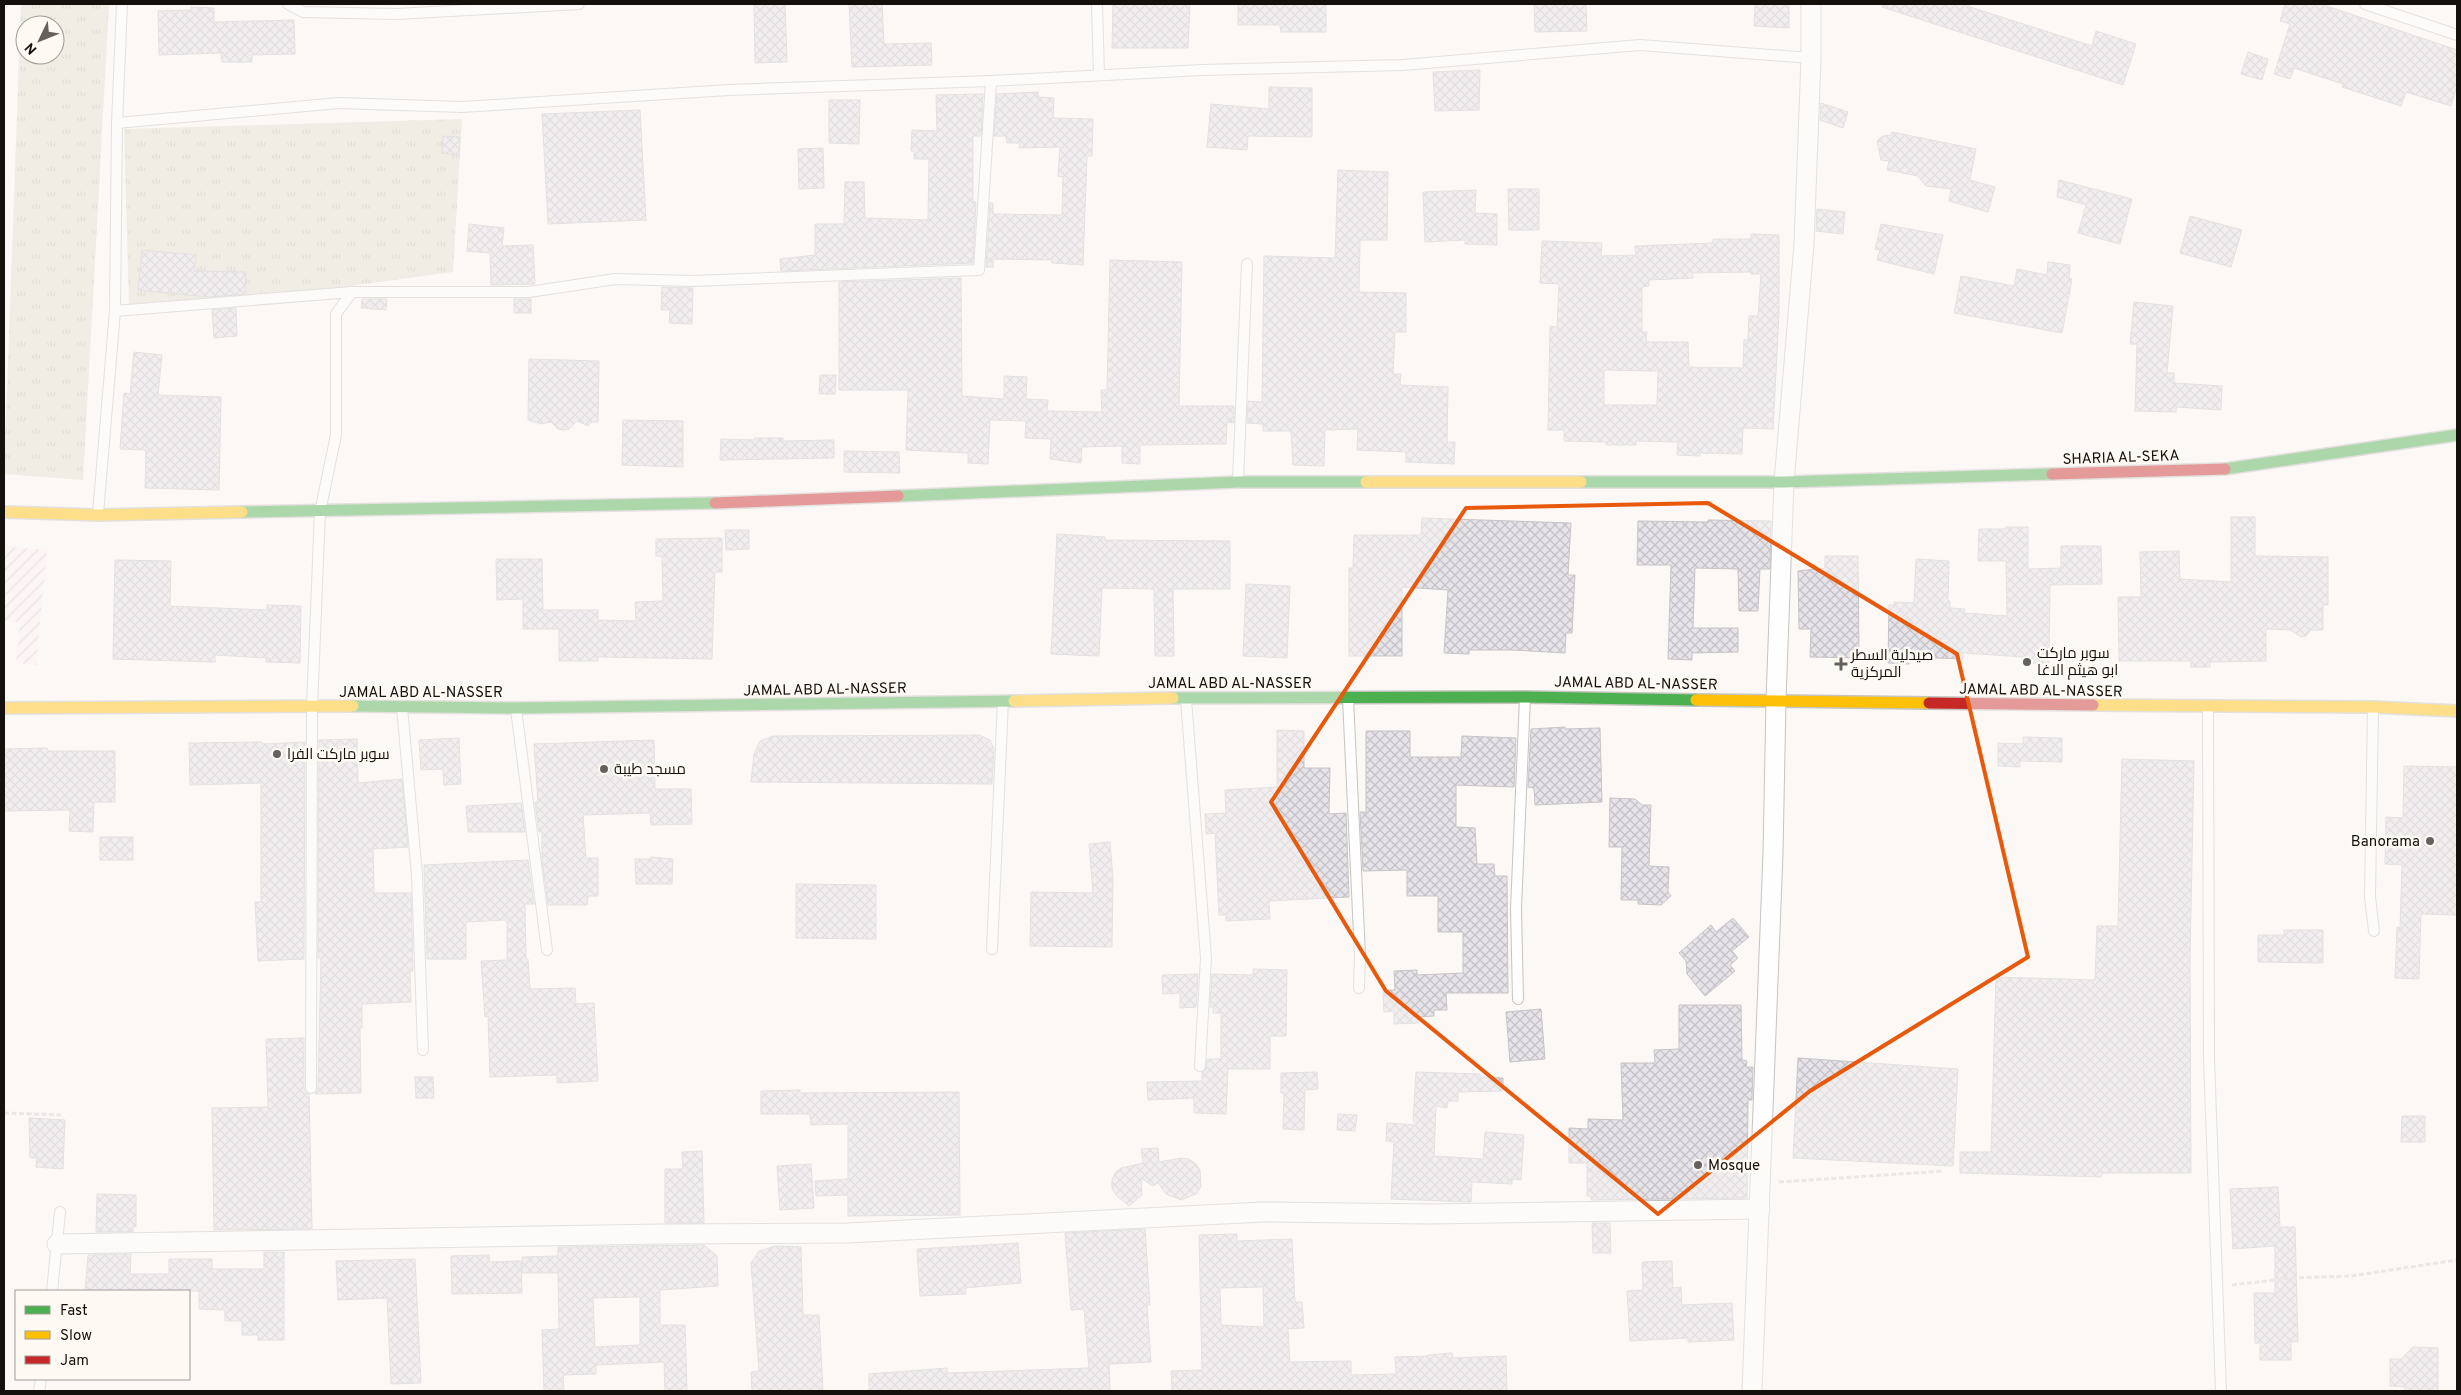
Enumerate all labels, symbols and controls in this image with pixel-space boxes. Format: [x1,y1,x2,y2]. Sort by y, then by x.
north arrow [15,15,65,65]
text: N [22,38,41,57]
street label: SHARIA AL-SEKA [2062,447,2180,470]
place label: سوبر ماركت ابو هيثم الاغا [2037,645,2118,681]
place label: صيدلية السطر المركزية [1850,647,1933,683]
marker: سوبر ماركت ابو هيثم الاغا [2021,656,2033,668]
marker: صيدلية السطر المركزية [1835,658,1847,670]
street label: JAMAL ABD AL-NASSER [1554,674,1718,695]
street label: JAMAL ABD AL-NASSER [1148,675,1312,694]
street label: JAMAL ABD AL-NASSER [743,680,907,701]
street label: JAMAL ABD AL-NASSER [1959,681,2123,702]
street label: JAMAL ABD AL-NASSER [339,684,503,703]
place label: سوبر ماركت الفرا [287,746,390,765]
marker: سوبر ماركت الفرا [271,748,283,760]
place label: مسجد طيبة [614,761,686,780]
marker: مسجد طيبة [598,763,610,775]
place label: Banorama [2351,833,2420,852]
marker: Banorama [2424,835,2436,847]
place label: Mosque [1708,1157,1760,1176]
marker: Mosque [1692,1159,1704,1171]
legend [15,1290,190,1380]
text: Fast [60,1302,88,1321]
text: Slow [60,1327,92,1346]
text: Jam [60,1352,89,1371]

